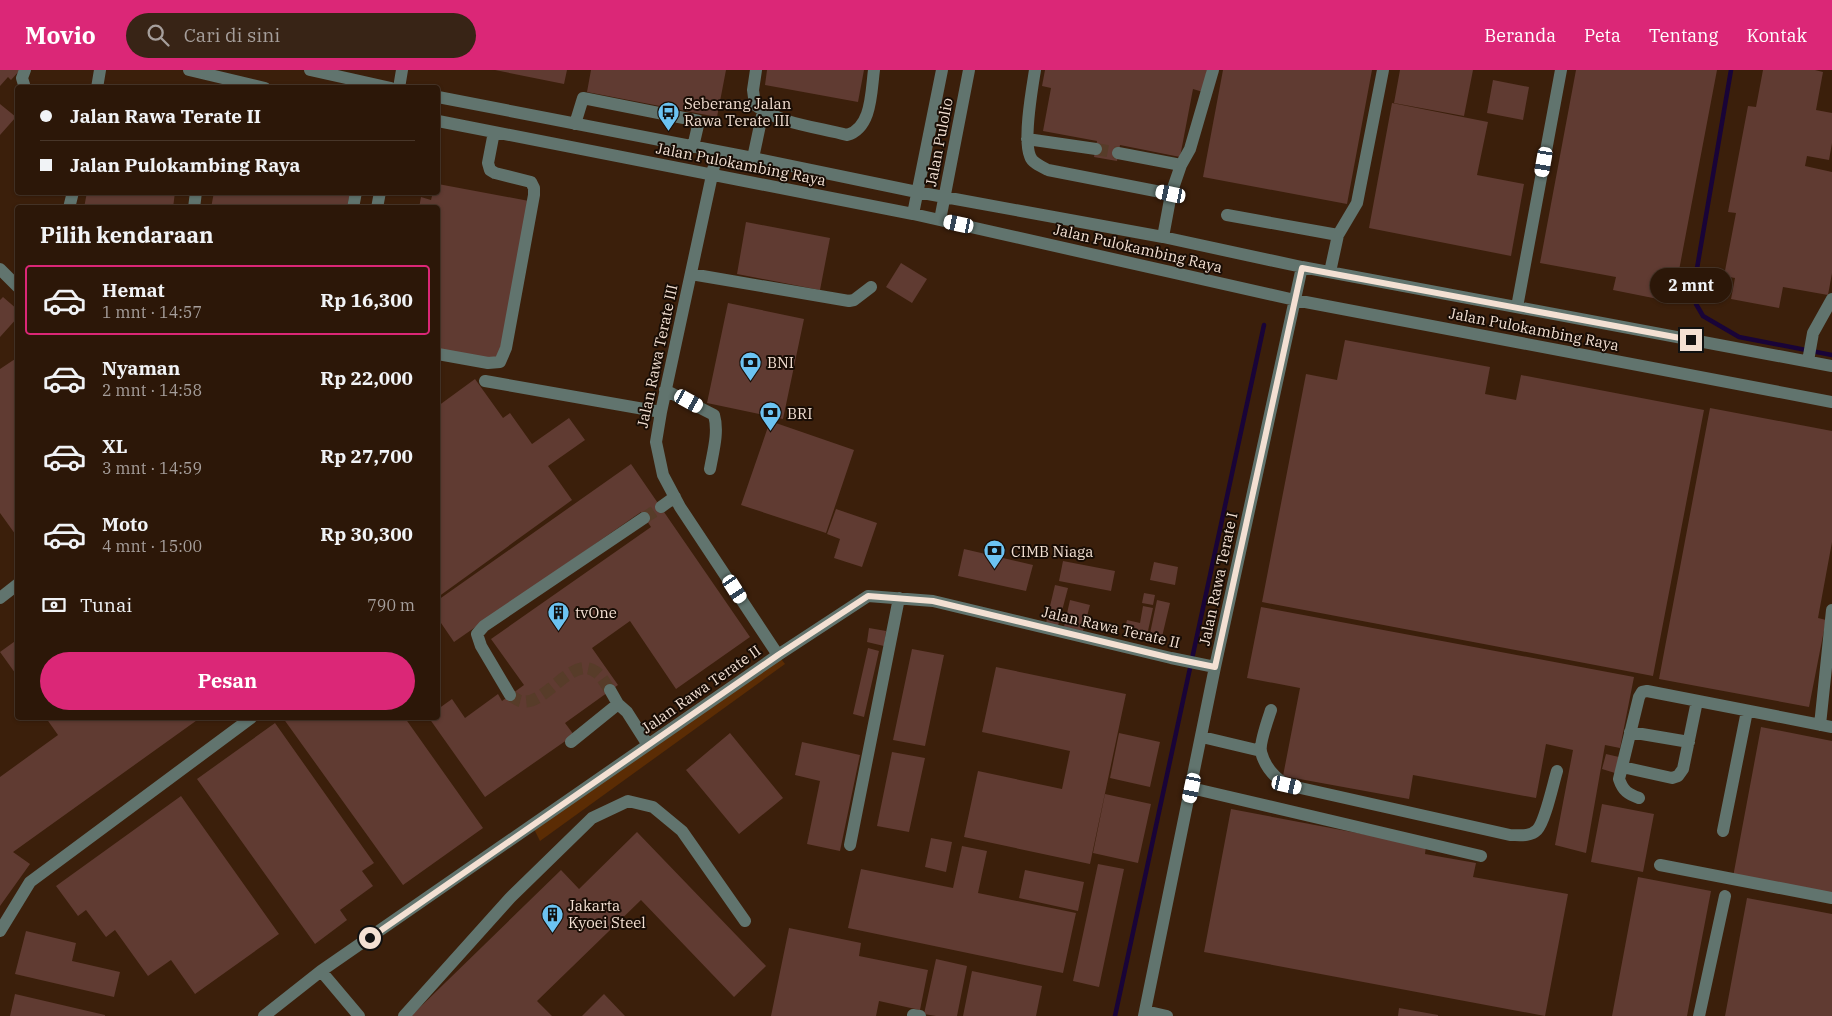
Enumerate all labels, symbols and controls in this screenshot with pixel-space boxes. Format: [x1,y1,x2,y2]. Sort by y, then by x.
search box [126,13,476,58]
text: Movio [25,19,96,51]
icon: search [144,21,172,49]
text: Cari di sini [184,23,280,47]
text: Beranda [1484,24,1556,47]
text: Peta [1584,24,1621,47]
text: Tentang [1649,24,1718,47]
text: Kontak [1746,24,1807,47]
place label: Seberang Jalan Rawa Terate III [684,94,792,130]
street label: Jalan Pulolio [921,96,957,188]
bus stop icon: Seberang Jalan Rawa Terate III [656,100,680,131]
text: Jalan Rawa Terate II [70,104,261,128]
street label: Jalan Pulokambing Raya [654,138,828,190]
car [1534,146,1553,178]
text: Jalan Pulokambing Raya [70,153,300,177]
car [1154,184,1187,204]
car [942,214,975,234]
street label: Jalan Pulokambing Raya [1052,219,1224,277]
text: Pilih kendaraan [40,220,214,249]
callout: 2 mnt [1650,268,1732,302]
text: 2 mnt [1668,275,1714,295]
icon: car [42,278,87,323]
text: Hemat [102,278,165,302]
street label: Jalan Rawa Terate III [632,282,682,430]
text: Rp 16,300 [320,288,413,312]
text: 1 mnt · 14:57 [102,302,202,322]
street label: Jalan Pulokambing Raya [1447,303,1621,355]
route end [1680,329,1702,351]
bank icon: BNI [739,350,763,381]
place label: BNI [767,353,794,372]
icon: car [42,356,87,401]
text: Nyaman [102,356,180,380]
text: Rp 22,000 [320,366,413,390]
text: 2 mnt · 14:58 [102,380,202,400]
car [672,387,705,415]
bank icon: BRI [759,401,783,432]
place label: BRI [787,404,812,423]
icon: car [42,434,87,479]
text: XL [102,434,128,458]
text: Rp 27,700 [320,444,413,468]
text: 3 mnt · 14:59 [102,458,202,478]
street label: Jalan Rawa Terate I [1195,511,1241,647]
icon: car [42,512,87,557]
text: Moto [102,512,148,536]
text: Rp 30,300 [320,522,413,546]
text: 4 mnt · 15:00 [102,536,202,556]
bank icon: CIMB Niaga [983,539,1007,570]
place label: CIMB Niaga [1011,542,1093,561]
car [720,572,749,606]
icon: cash [40,591,68,619]
text: Tunai [80,593,132,617]
text: 790 m [367,595,415,615]
building icon: tvOne [547,600,571,631]
street label: Jalan Rawa Terate II [1040,602,1182,652]
place label: tvOne [575,603,617,622]
street label: Jalan Rawa Terate II [638,641,764,737]
button: Pesan [40,652,415,710]
car [1181,772,1202,804]
car [1270,774,1303,796]
place label: Jakarta Kyoei Steel [568,896,646,932]
building icon: Jakarta Kyoei Steel [540,902,564,933]
route start [359,927,381,949]

